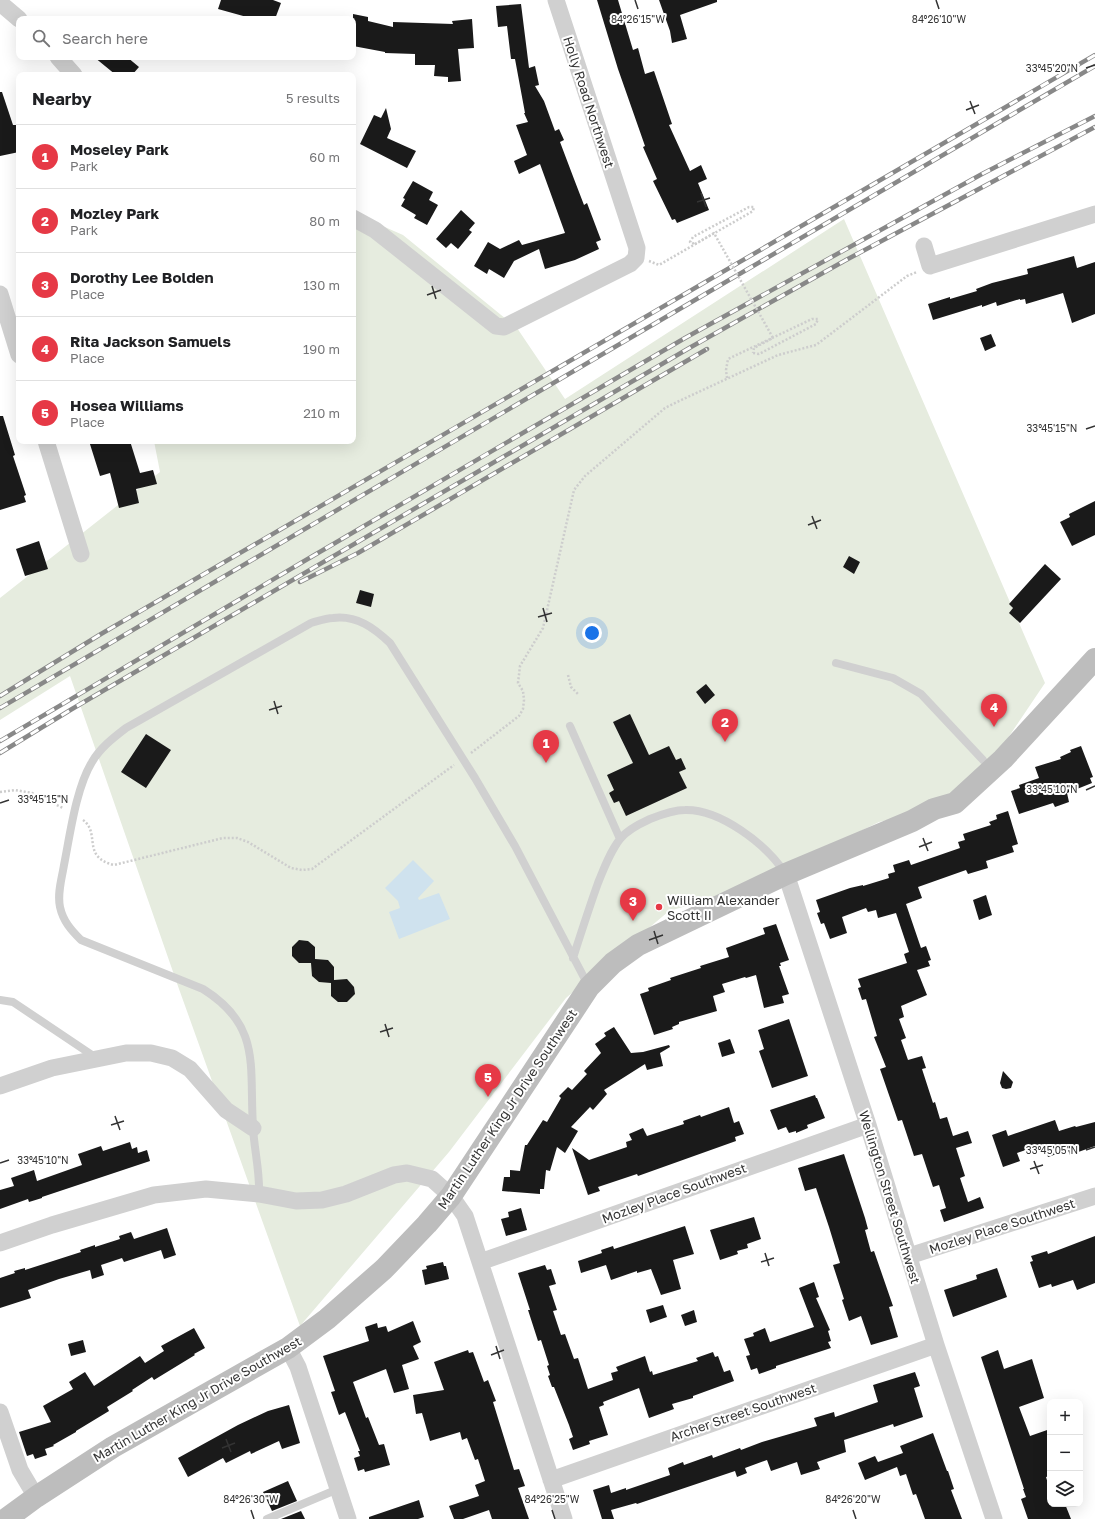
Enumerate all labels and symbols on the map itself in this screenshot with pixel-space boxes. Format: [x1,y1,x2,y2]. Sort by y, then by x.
text: 84°26'15"W [611,13,665,25]
text: 84°26'10"W [912,13,967,25]
street label: Holly Road Northwest [560,34,618,170]
text: 33°45'20"N [1026,62,1078,74]
text: 33°45'15"N [1027,422,1077,434]
your location [582,623,602,643]
pin: 4 [981,694,1007,727]
pin: 2 [712,709,738,742]
pin: 1 [533,730,559,763]
text: 33°45'10"N [1026,783,1078,795]
text: 33°45'15"N [18,793,68,805]
pin: 3 [620,888,646,921]
place label: William Alexander Scott II [667,892,780,923]
marker: William Alexander Scott II [654,902,664,912]
street label: Martin Luther King Jr Drive Southwest [434,1006,580,1212]
pin: 5 [475,1064,501,1097]
street label: Wellington Street Southwest [856,1108,924,1286]
text: 33°45'05"N [1026,1144,1078,1156]
text: 33°45'10"N [17,1154,69,1166]
street label: Mozley Place Southwest [600,1159,748,1227]
street label: Mozley Place Southwest [927,1195,1077,1257]
street label: Martin Luther King Jr Drive Southwest [90,1333,304,1465]
street label: Archer Street Southwest [668,1379,818,1445]
text: 84°26'30"W [223,1493,279,1505]
text: 84°26'25"W [525,1493,580,1505]
text: 84°26'20"W [825,1493,881,1505]

